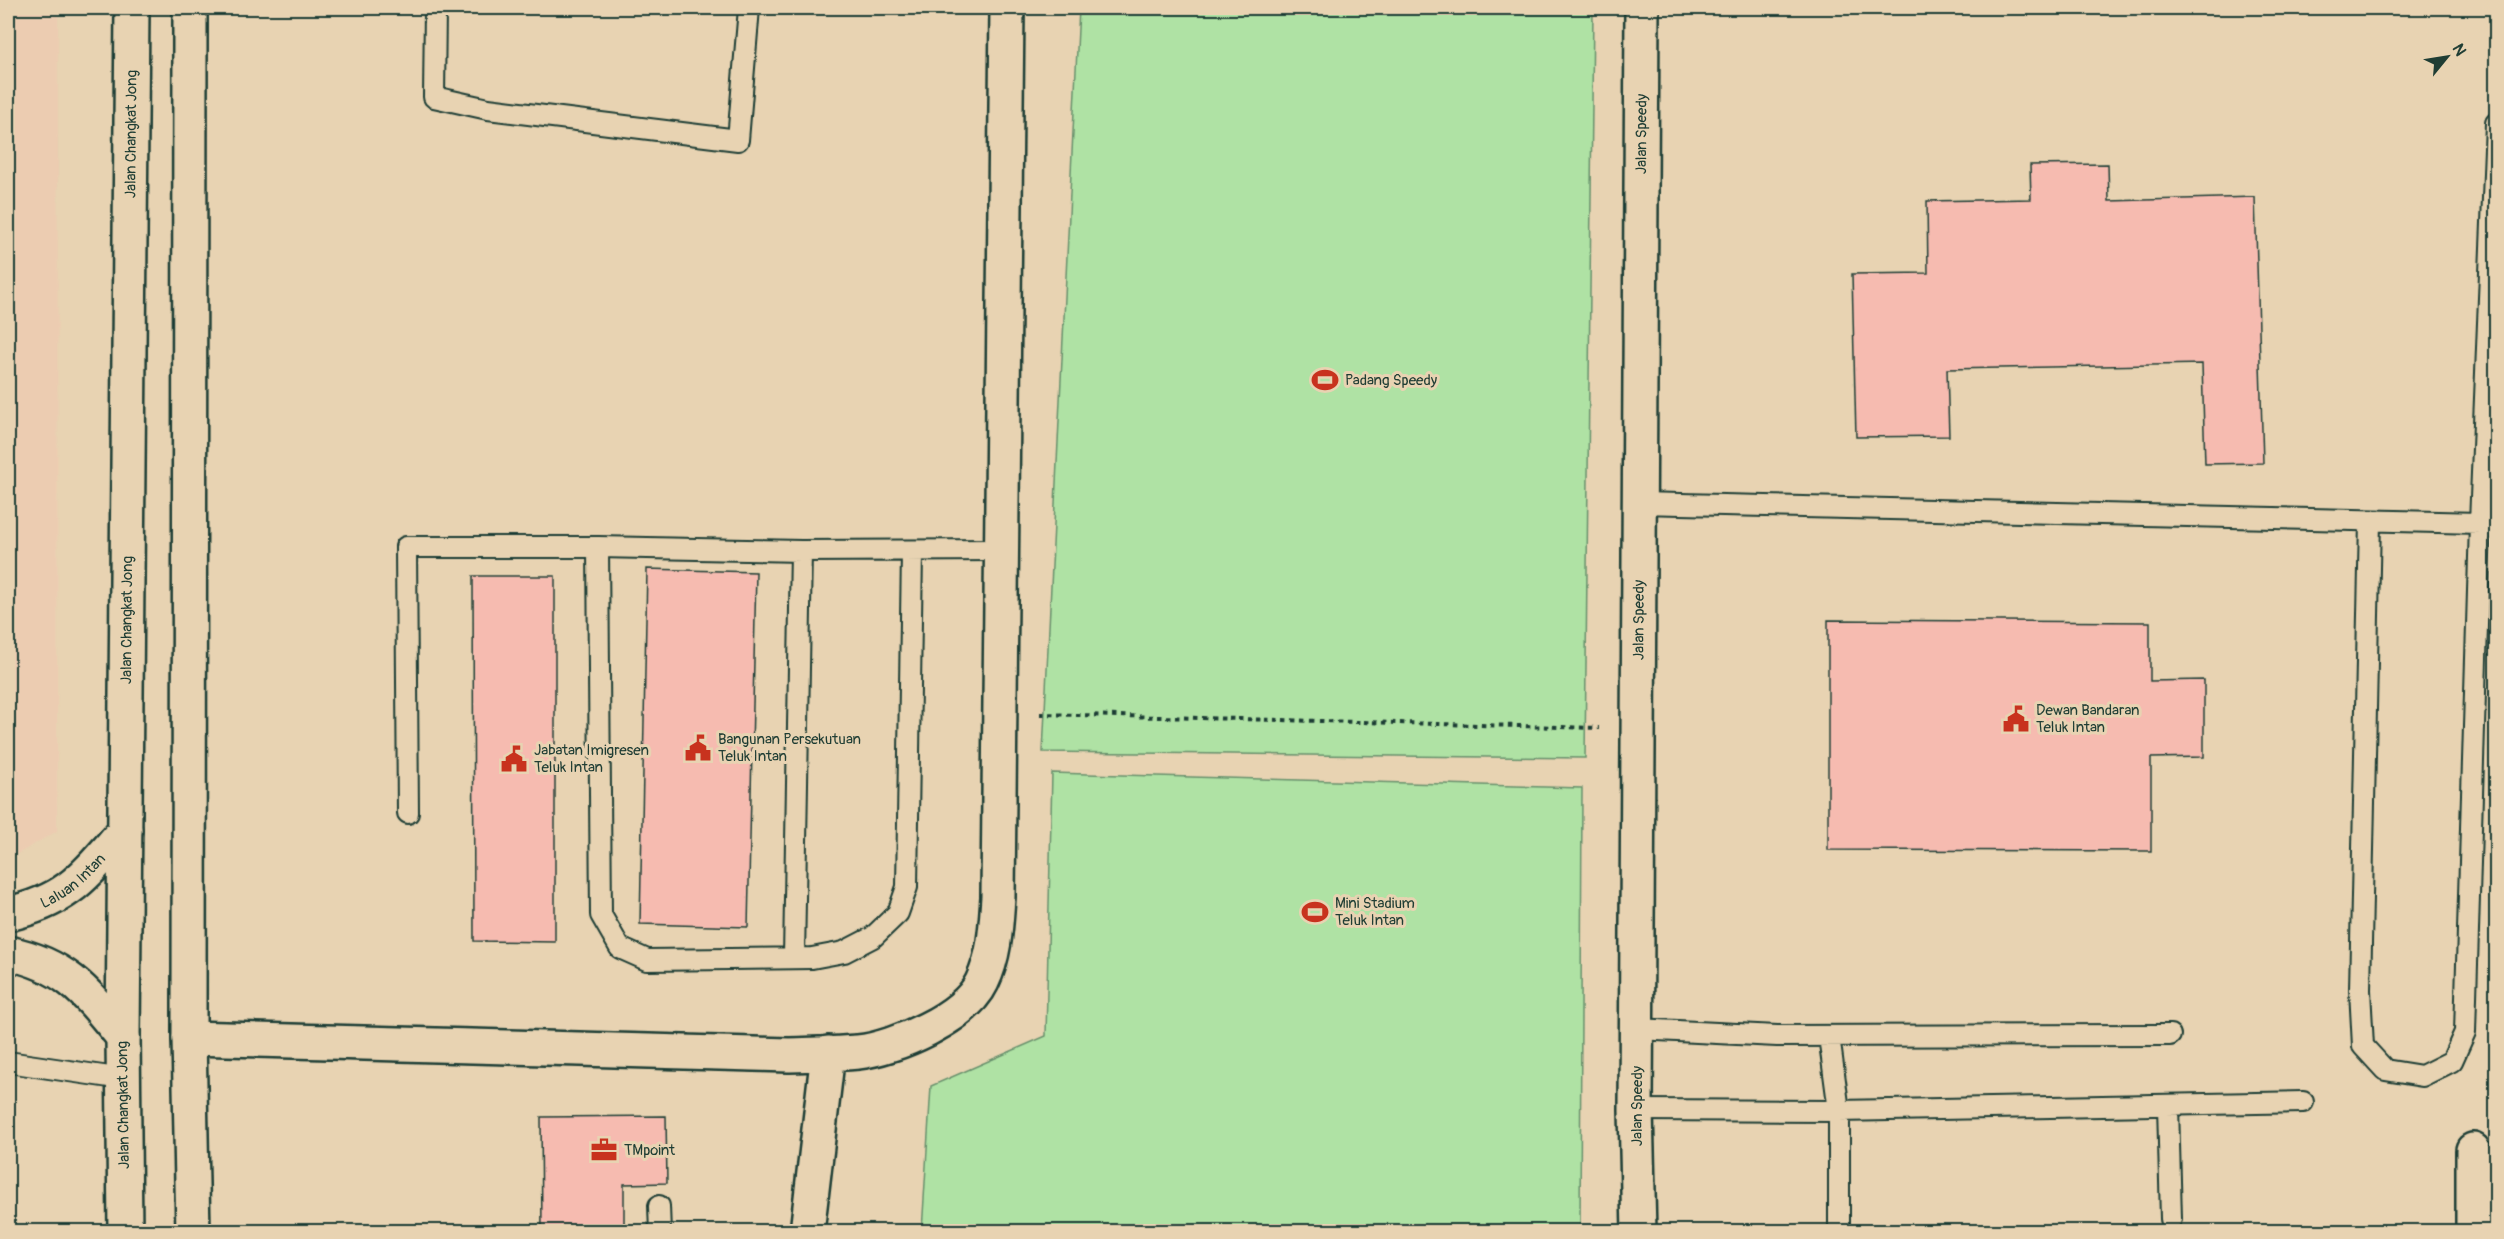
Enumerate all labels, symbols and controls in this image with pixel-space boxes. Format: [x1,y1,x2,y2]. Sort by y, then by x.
north arrow [2417,27,2477,87]
text: N [2448,40,2471,60]
street label: Jalan Changkat Jong [121,70,141,198]
street label: Jalan Speedy [1632,93,1652,174]
sports icon: Padang Speedy [1310,365,1340,395]
place label: Padang Speedy [1345,371,1438,390]
street label: Jalan Changkat Jong [117,556,137,684]
street label: Jalan Speedy [1629,579,1649,660]
place label: Dewan Bandaran Teluk Intan [2036,701,2139,737]
public building icon: Dewan Bandaran Teluk Intan [2001,704,2031,734]
place label: Bangunan Persekutuan Teluk Intan [718,730,861,766]
public building icon: Bangunan Persekutuan Teluk Intan [683,733,713,763]
place label: Jabatan Imigresen Teluk Intan [534,741,649,777]
public building icon: Jabatan Imigresen Teluk Intan [499,744,529,774]
street label: Laluan Intan [38,850,110,913]
place label: Mini Stadium Teluk Intan [1335,894,1415,930]
sports icon: Mini Stadium Teluk Intan [1300,897,1330,927]
street label: Jalan Changkat Jong [113,1041,134,1169]
street label: Jalan Speedy [1628,1065,1647,1146]
office icon: TMpoint [589,1135,619,1165]
place label: TMpoint [624,1141,676,1160]

